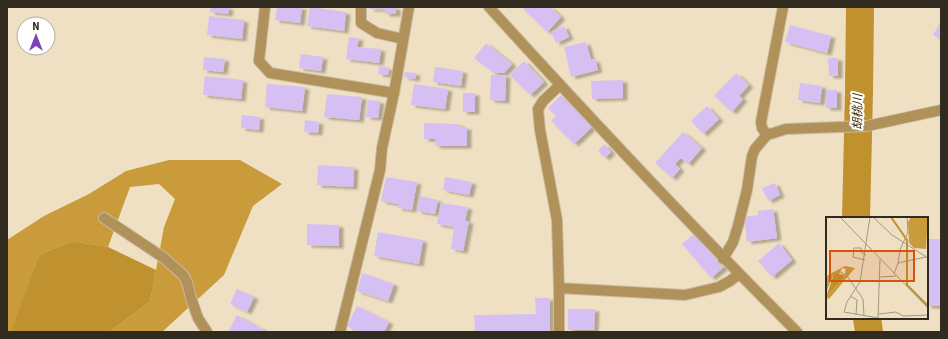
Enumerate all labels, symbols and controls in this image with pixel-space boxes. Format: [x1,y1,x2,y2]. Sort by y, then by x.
north arrow [16,16,56,56]
text: N [32,19,40,34]
water label: 胡桃川 [849,92,867,130]
inset map [826,217,928,319]

